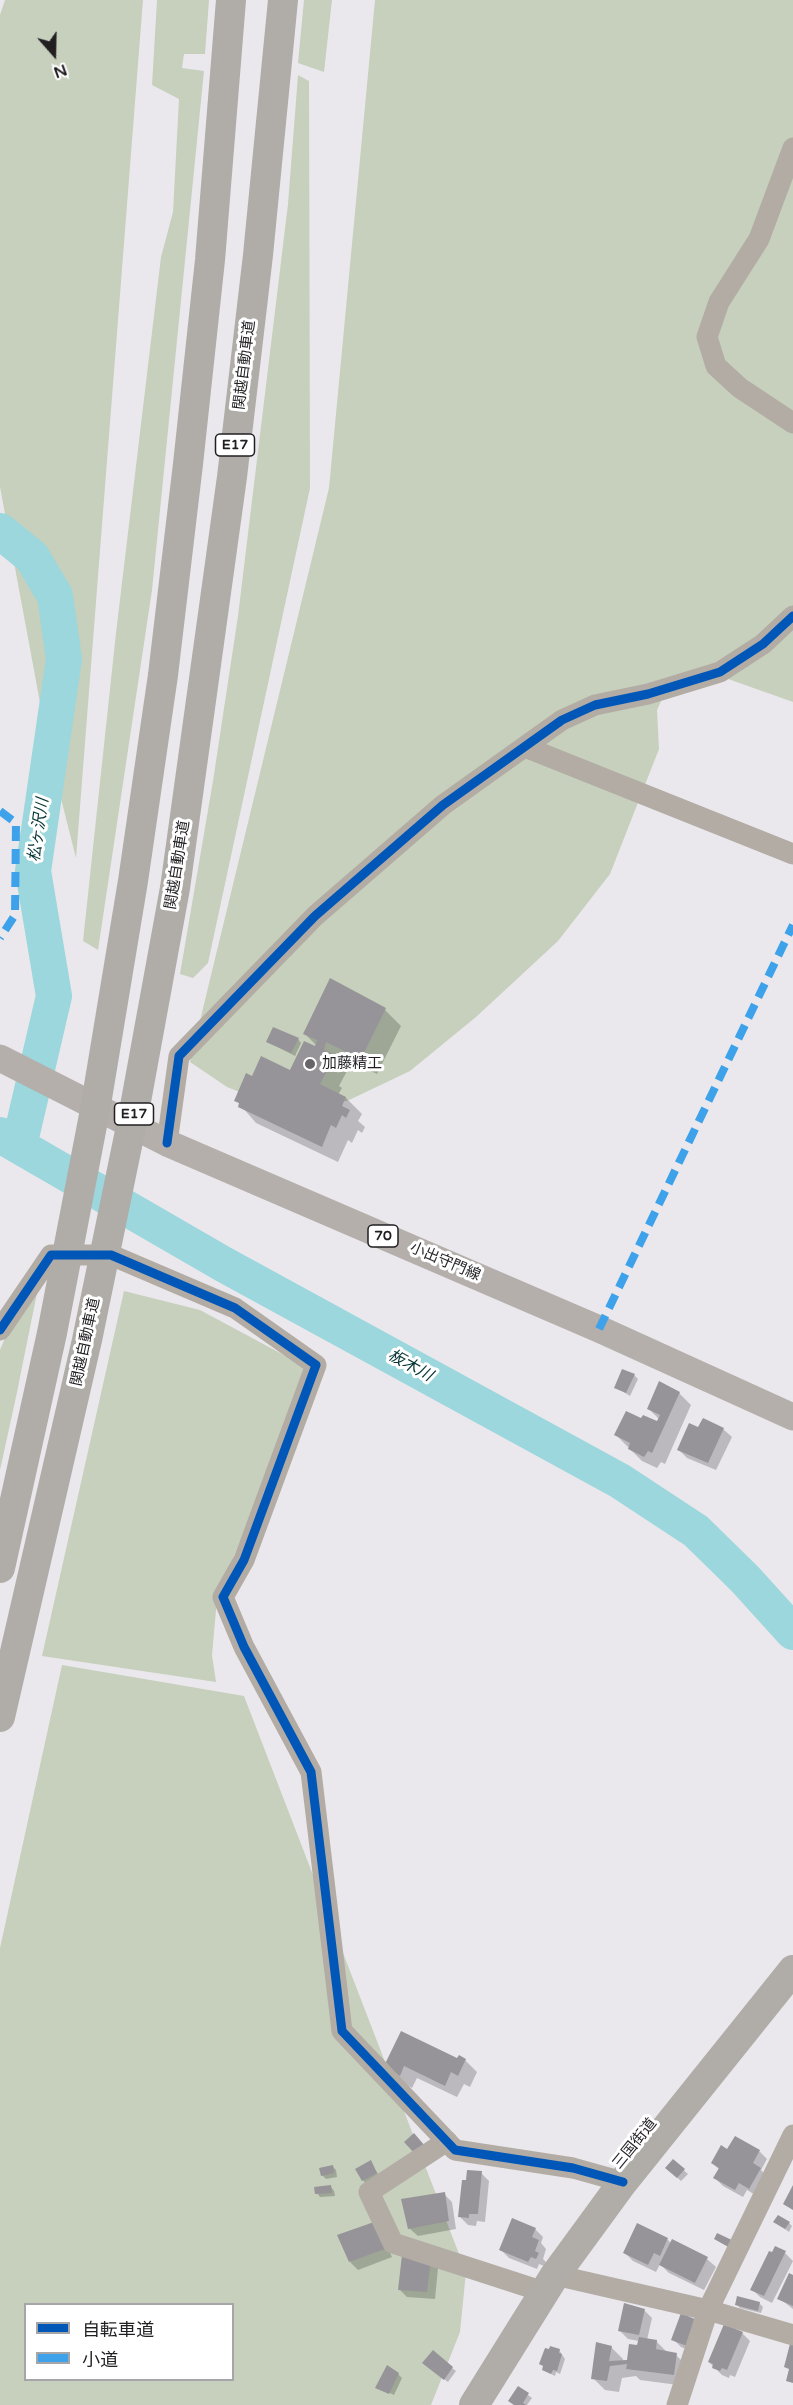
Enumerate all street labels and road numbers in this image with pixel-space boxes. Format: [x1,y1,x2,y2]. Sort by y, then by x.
street label: 関越自動車道 [231,319,259,411]
road number: E17 [216,434,254,456]
street label: 関越自動車道 [162,819,194,911]
road number: E17 [114,1103,154,1125]
road number: 70 [368,1225,398,1247]
street label: 小出守門線 [407,1239,483,1285]
street label: 関越自動車道 [68,1296,104,1388]
street label: 三国街道 [609,2115,661,2173]

